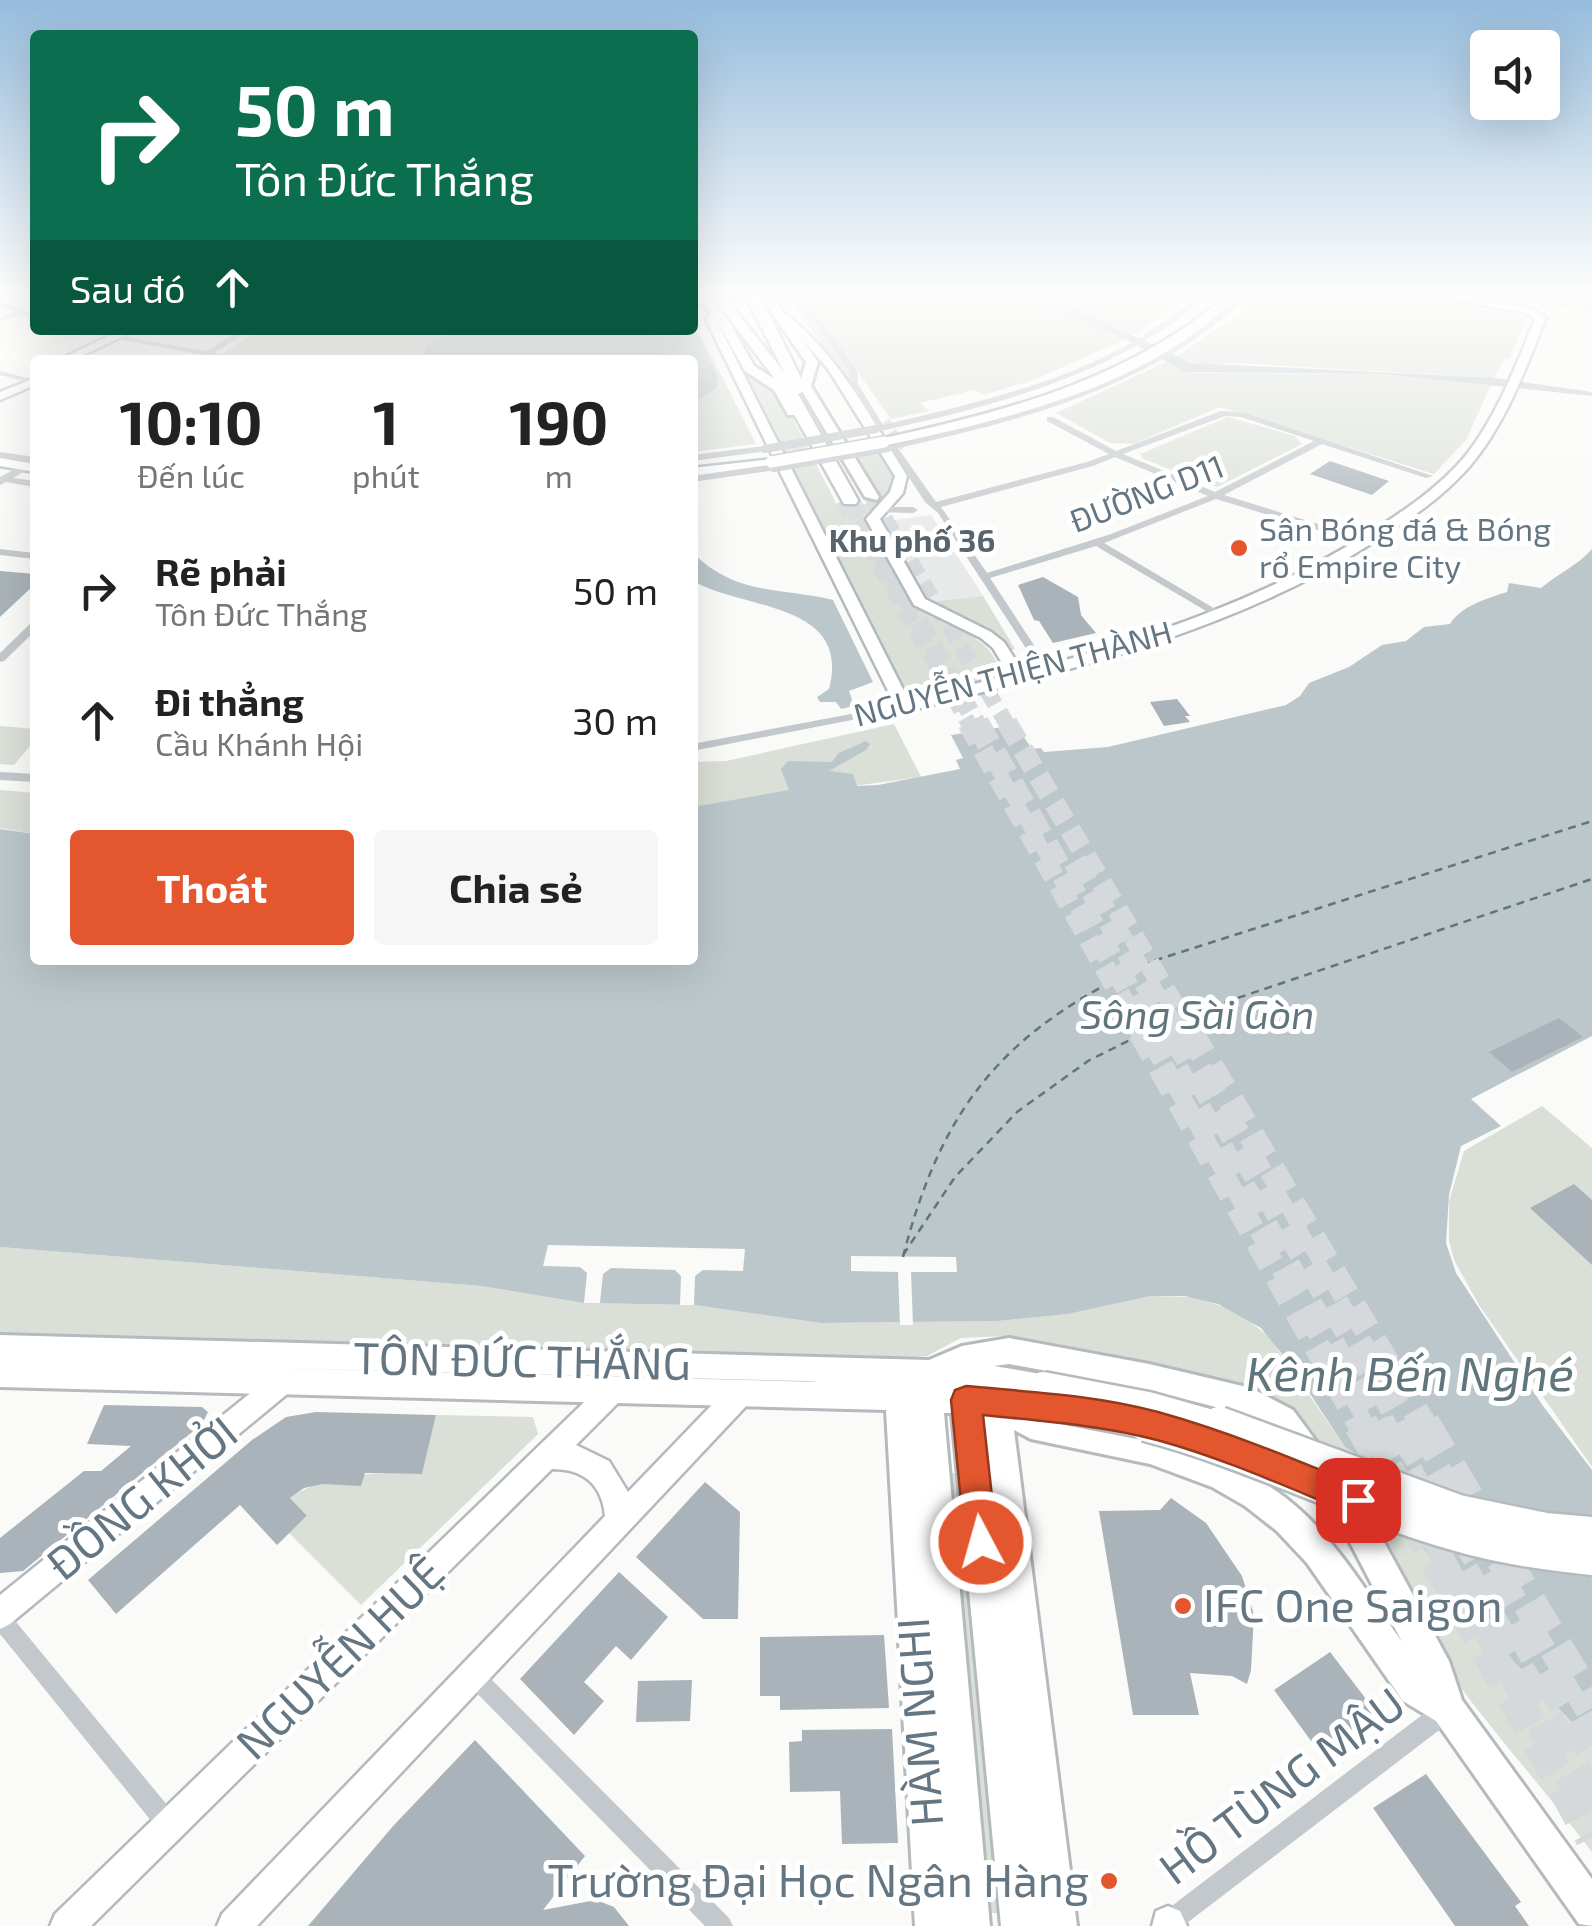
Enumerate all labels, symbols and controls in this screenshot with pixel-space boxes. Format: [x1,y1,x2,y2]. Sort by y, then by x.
map controls [1470,30,1560,120]
button: sound [1470,30,1560,120]
text: 50 m [235,66,395,150]
icon: right [70,70,200,200]
text: Tôn Ðức Thắng [235,151,534,205]
icon: ahead [205,260,260,315]
text: Sau đó [70,265,185,311]
text: 10:10 [120,385,263,457]
text: 1 [373,385,399,457]
text: 190 [509,385,608,457]
street label: ĐƯỜNG D11 [1064,445,1229,539]
text: Đến lúc [137,456,245,494]
text: phút [352,456,420,494]
text: m [545,456,573,494]
place label: Sân Bóng đá & Bóng rổ Empire City [1259,509,1551,584]
district label: Khu phố 36 [829,520,995,558]
marker: Sân Bóng đá & Bóng rổ Empire City [1228,537,1250,559]
text: Rẽ phải [155,548,287,594]
icon: right [70,563,125,618]
text: 50 m [573,567,658,613]
text: Tôn Ðức Thắng [155,594,368,632]
street label: NGUYỄN THIỆN THÀNH [849,609,1176,733]
text: Đi thẳng [155,678,304,724]
icon: ahead [70,693,125,748]
text: 30 m [572,697,658,743]
text: Cầu Khánh Hội [155,724,363,762]
button: Thoát [70,830,354,945]
button: Chia sẻ [374,830,658,945]
water label: Sông Sài Gòn [1080,989,1314,1037]
street label: TÔN ÐỨC THẮNG [353,1327,691,1389]
water label: Kênh Bến Nghé [1246,1343,1574,1401]
street label: ÐỒNG KHỞI [34,1403,247,1589]
pin [1316,1458,1401,1543]
icon: arrive [1331,1473,1386,1528]
position arrow [929,1490,1033,1594]
street label: NGUYỄN HUỆ [222,1542,454,1769]
place label: IFC One Saigon [1203,1577,1503,1631]
marker: IFC One Saigon [1172,1595,1194,1617]
street label: HÀM NGHI [884,1616,952,1828]
street label: HỒ TÙNG MẬU [1147,1674,1414,1894]
place label: Trường Đại Học Ngân Hàng [548,1852,1089,1906]
marker: Trường Đại Học Ngân Hàng [1098,1870,1120,1892]

